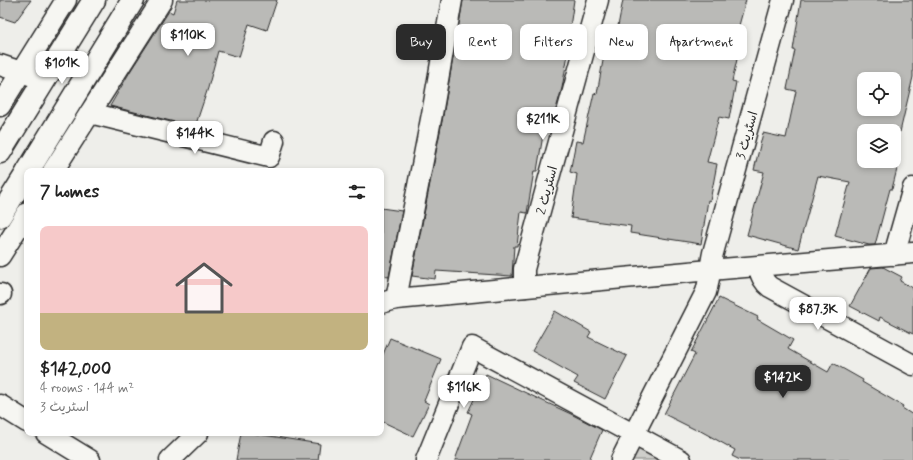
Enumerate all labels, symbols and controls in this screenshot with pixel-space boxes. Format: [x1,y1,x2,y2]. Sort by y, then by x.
pin: $110K [160,23,216,57]
chip: Buy [396,24,446,60]
chip: Rent [454,24,512,60]
chip: Filters [520,24,587,60]
chip: New [595,24,648,60]
chip: Apartment [656,24,747,60]
text: $110K [170,27,206,44]
pin: $101K [34,51,90,85]
text: $101K [44,55,80,72]
map controls [857,72,901,168]
button: locate [857,72,901,116]
pin: $211K [515,107,571,141]
street label: اسٹریٹ 3 [733,109,762,161]
text: $211K [526,111,560,128]
pin: $144K [167,121,223,155]
button: layers [857,124,901,168]
text: $144K [176,125,214,142]
street label: اسٹریٹ 2 [533,164,562,217]
text: 7 homes [40,181,99,203]
icon: filters [346,181,368,203]
icon: home [168,252,240,324]
pin: $87.3K [785,297,851,331]
text: $87.3K [798,301,838,318]
text: $142,000 [40,358,111,380]
pin: $142K [755,365,811,399]
text: $142K [764,369,802,386]
pin: $116K [436,375,492,409]
text: $116K [447,379,481,396]
text: 4 rooms · 144 m² [40,380,134,397]
text: اسٹریٹ 3 [40,399,89,416]

